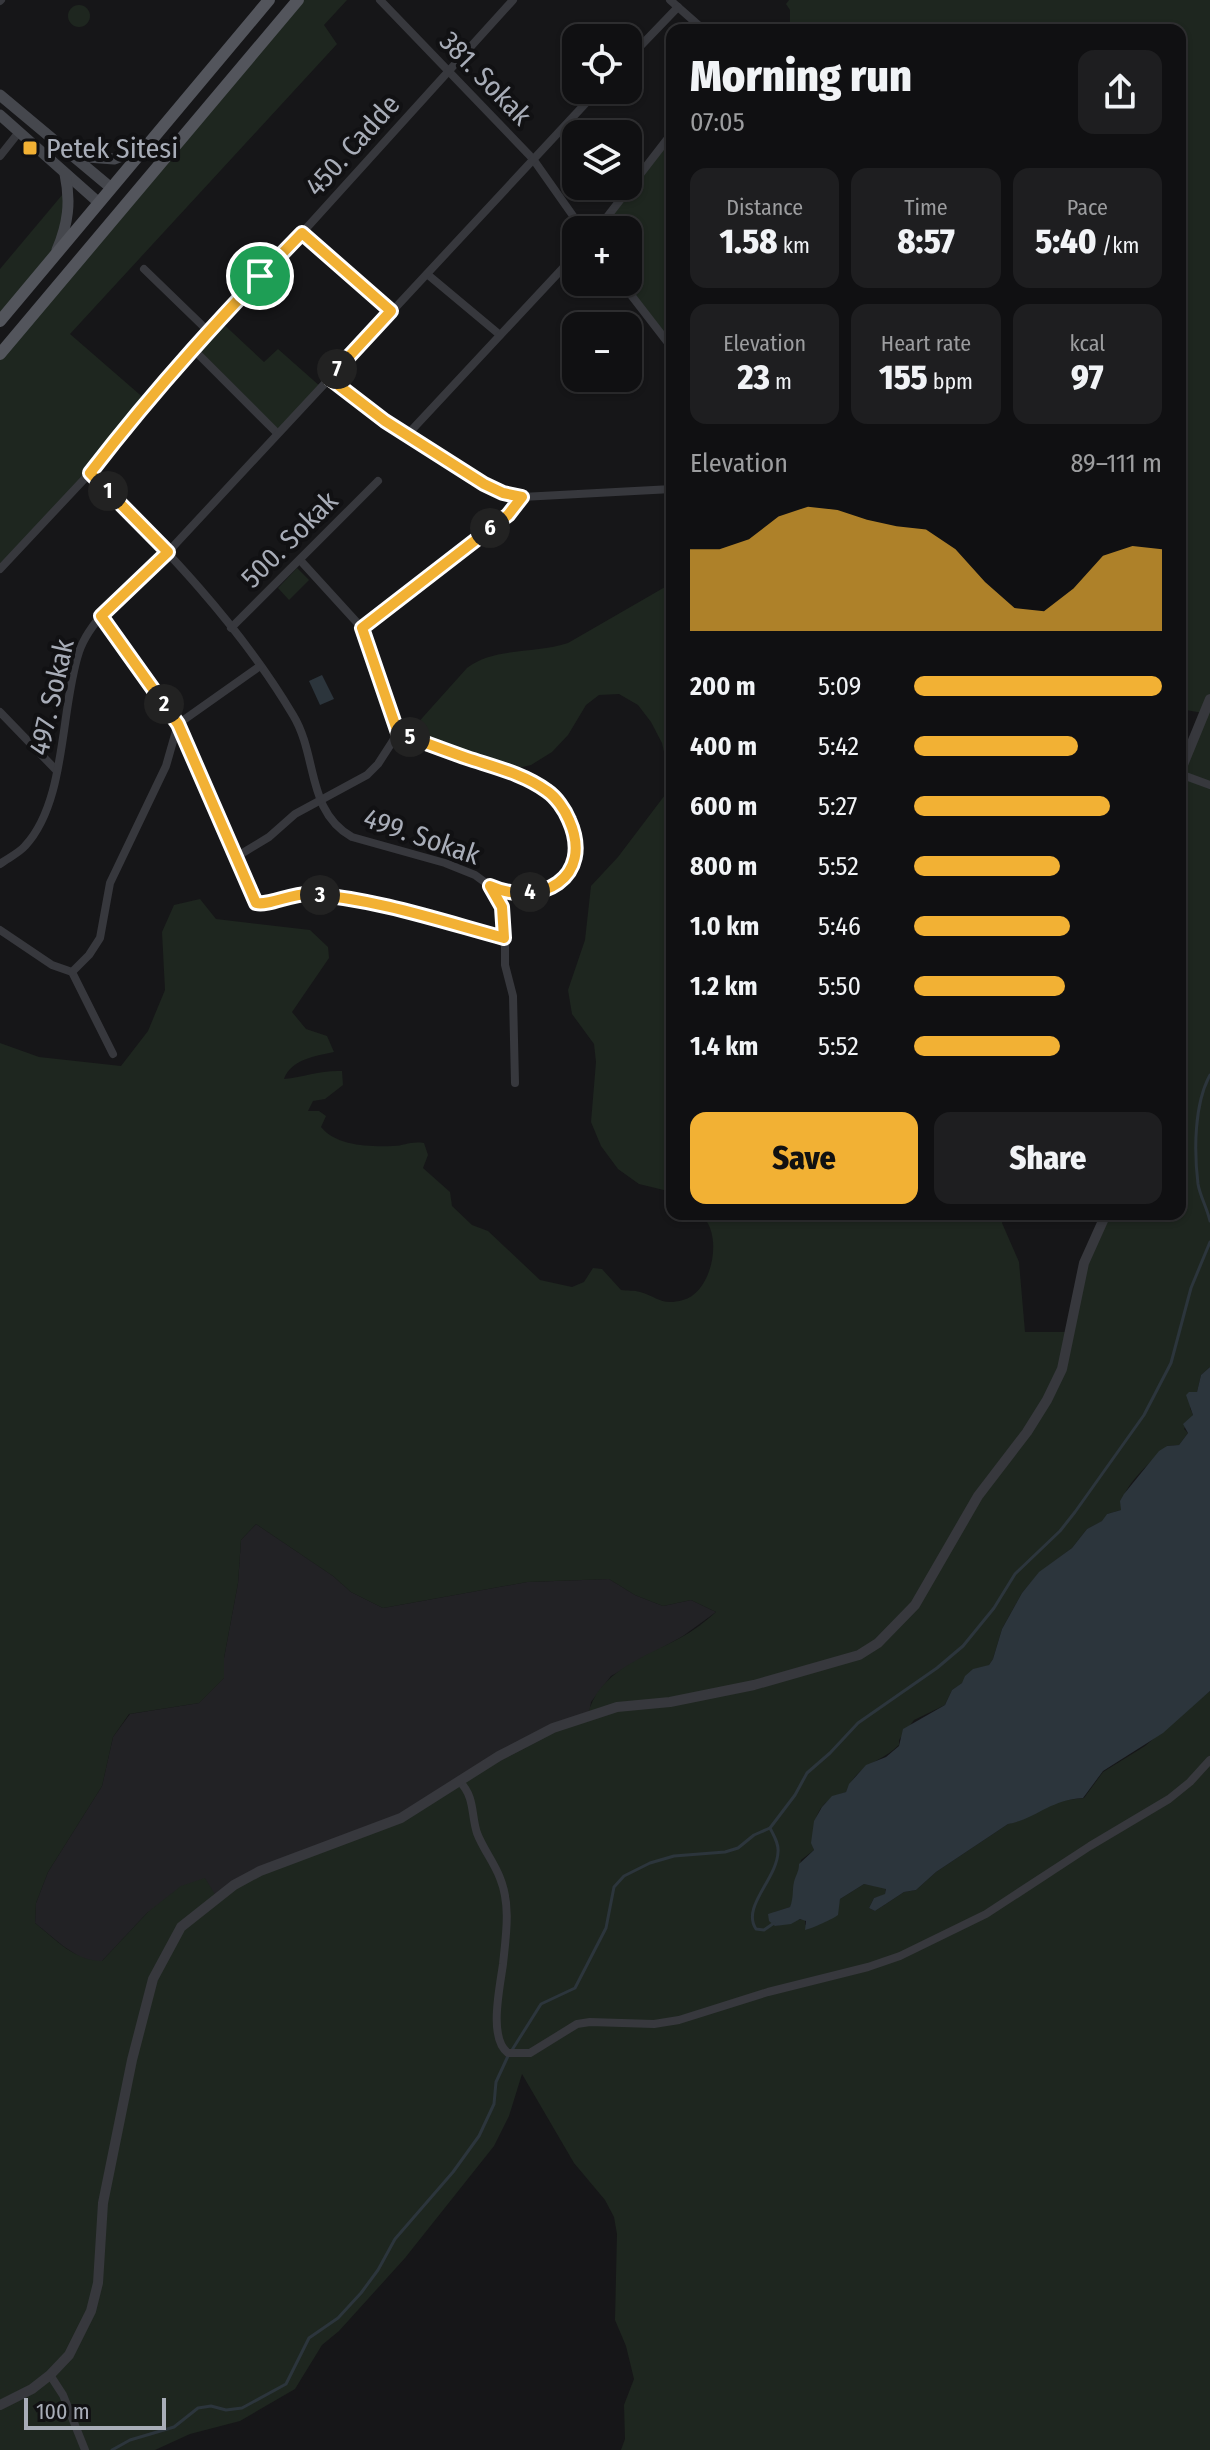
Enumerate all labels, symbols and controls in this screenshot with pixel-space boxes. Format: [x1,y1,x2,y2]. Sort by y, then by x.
map controls [562,24,642,392]
button: locate [562,24,642,104]
street label: 381. Sokak [433,25,539,133]
text: Morning run [690,50,912,103]
button: share [1078,50,1162,134]
street label: 450. Cadde [298,88,406,203]
text: 07:05 [690,107,745,138]
button: layers [562,120,642,200]
place label: Petek Sitesi [46,132,178,165]
marker: Petek Sitesi [21,139,39,157]
text: Distance [726,194,803,221]
text: Time [904,194,948,221]
text: Pace [1067,194,1108,221]
button: + [562,216,642,296]
text: 1.58 [719,221,778,262]
text: 8:57 [897,221,955,262]
text: 5:40 [1035,221,1097,262]
text: km [778,232,810,259]
text: /km [1097,232,1139,259]
pin [226,242,294,310]
icon: arrive [238,254,282,298]
button: − [562,312,642,392]
text: Elevation [723,330,806,357]
text: Heart rate [881,330,971,357]
text: kcal [1070,330,1105,357]
pin: 7 [317,349,357,389]
text: 7 [332,355,342,382]
text: 23 [737,357,770,398]
text: 155 [879,357,928,398]
text: 97 [1071,357,1104,398]
text: m [770,368,792,395]
text: bpm [928,368,973,395]
text: Elevation [690,448,788,479]
text: 89–111 m [1070,448,1162,479]
pin: 1 [88,471,128,511]
text: 1 [103,477,113,504]
street label: 500. Sokak [234,484,345,594]
pin: 6 [470,508,510,548]
text: 6 [484,514,496,541]
street label: 497. Sokak [22,635,81,758]
text: 200 m [690,671,756,702]
text: 5:09 [818,671,861,702]
pin: 2 [144,684,184,724]
text: 2 [159,690,169,717]
pin: 5 [390,717,430,757]
text: 5 [405,723,415,750]
text: 400 m [690,731,757,762]
text: 5:42 [818,731,859,762]
text: 600 m [690,791,757,822]
text: 5:27 [818,791,857,822]
street label: 499. Sokak [359,801,485,872]
text: 800 m [690,851,757,882]
text: 5:52 [818,851,859,882]
pin: 4 [510,872,550,912]
pin: 3 [300,875,340,915]
text: 4 [524,878,536,905]
text: 3 [315,881,325,908]
text: 1.0 km [690,911,759,942]
text: 5:46 [818,911,861,942]
text: 1.2 km [690,971,757,1002]
text: 5:50 [818,971,861,1002]
text: 1.4 km [690,1031,758,1062]
text: 5:52 [818,1031,859,1062]
button: Save [690,1112,918,1204]
button: Share [934,1112,1162,1204]
scale bar [24,2394,166,2430]
text: 100 m [36,2398,90,2425]

